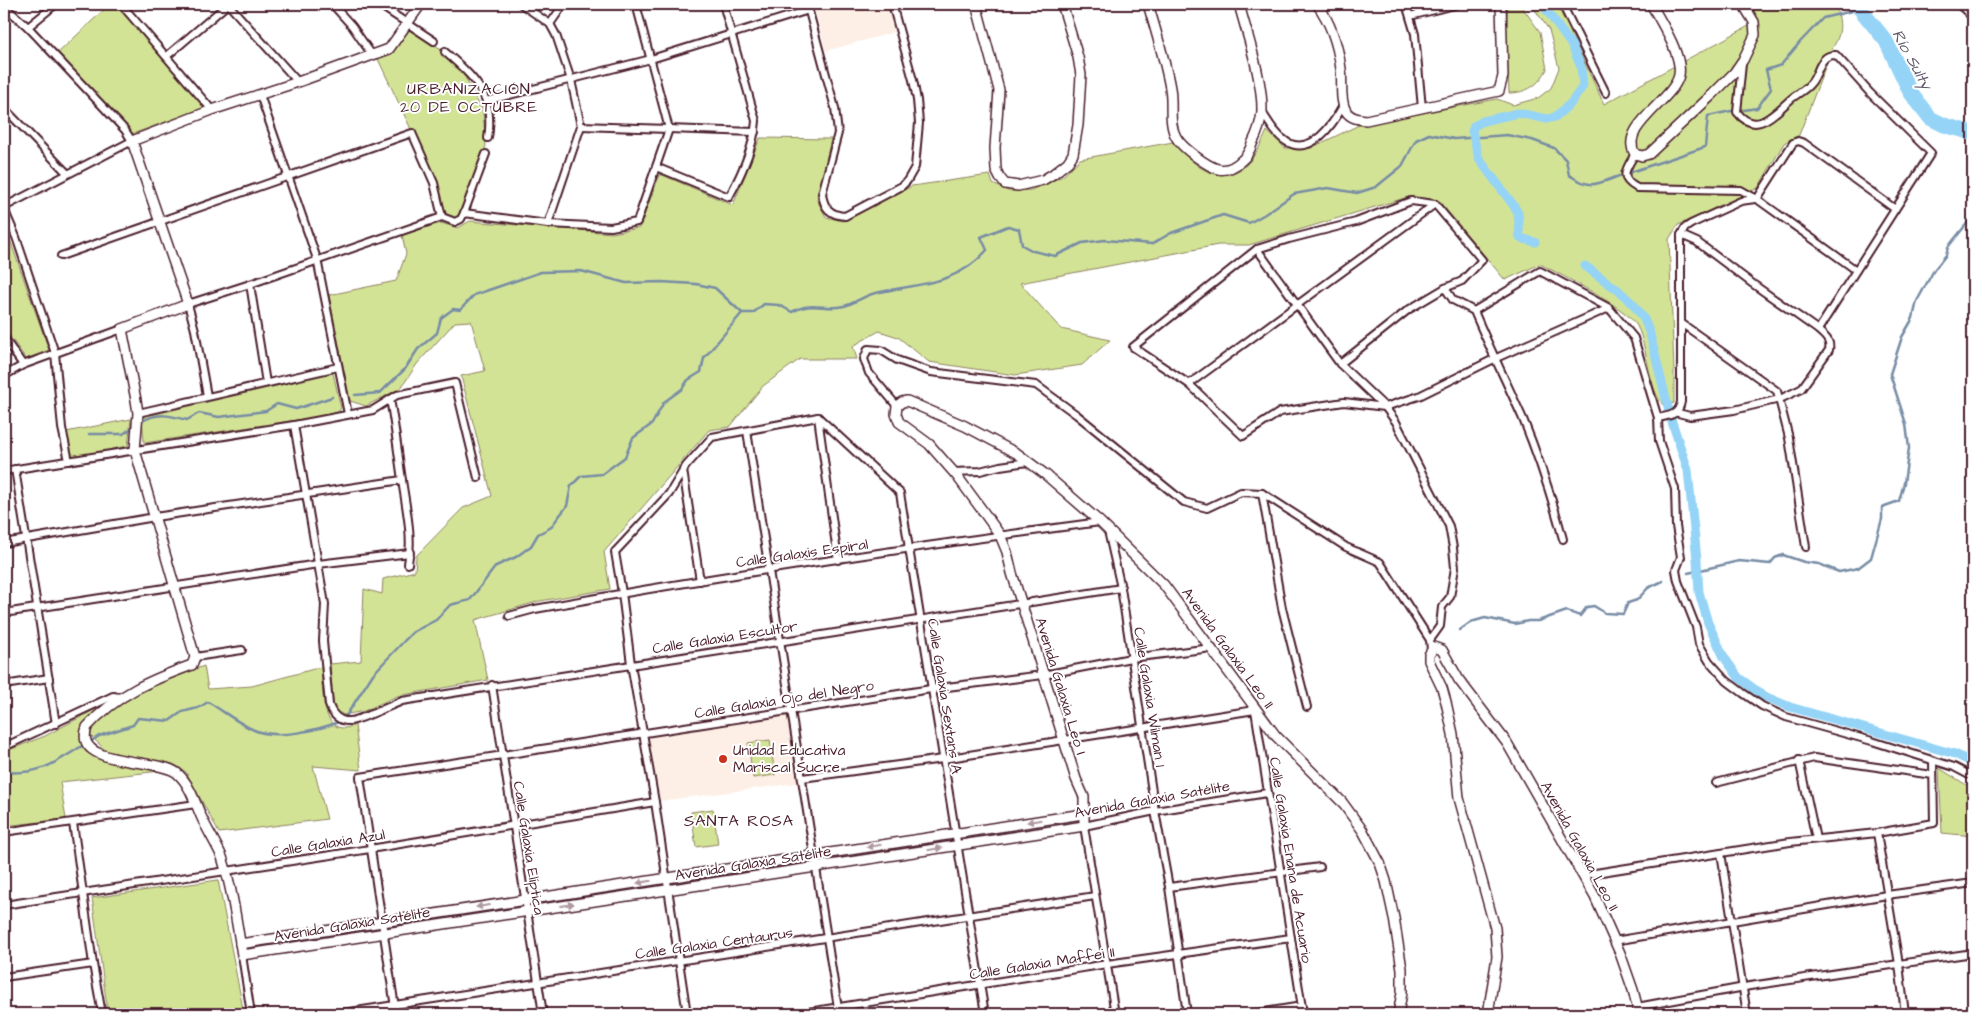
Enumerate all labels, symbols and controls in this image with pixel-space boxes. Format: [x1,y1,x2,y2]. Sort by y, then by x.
water label: Río Sulty [1886,26,1939,96]
district label: URBANIZACIÓN 20 DE OCTUBRE [400,78,538,118]
street label: Calle Galaxis Espiral [735,534,870,573]
street label: Avenida Galaxia Leo II [1176,583,1279,713]
street label: Avenida Galaxia Leo I [1030,615,1091,757]
street label: Calle Galaxia Escultor [651,616,799,659]
street label: Calle Galaxia Sextans A [922,617,967,776]
street label: Calle Galaxia Wilman 1 [1128,626,1171,769]
street label: Calle Galaxia Ojo del Negro [693,675,876,725]
place label: Unidad Educativa Mariscal Sucre [733,740,846,778]
marker: Unidad Educativa Mariscal Sucre [717,753,729,765]
street label: Calle Galaxia Enana de Acuario [1264,756,1317,965]
street label: Avenida Galaxia Satélite [1073,775,1232,824]
street label: Avenida Galaxia Leo II [1535,778,1624,915]
street label: Calle Galaxia Elíptica [508,780,550,917]
district label: SANTA ROSA [684,810,794,832]
one-way arrow [1026,818,1042,826]
street label: Calle Galaxia Azul [270,824,387,863]
street label: Avenida Galaxia Satélite [673,841,833,886]
one-way arrow [865,842,881,850]
one-way arrow [927,844,943,852]
one-way arrow [636,878,652,886]
one-way arrow [559,901,575,909]
street label: Avenida Galaxia Satélite [272,902,432,947]
one-way arrow [475,903,491,911]
street label: Calle Galaxia Centaurus [634,922,795,965]
street label: Calle Galaxia Maffei II [968,942,1116,985]

